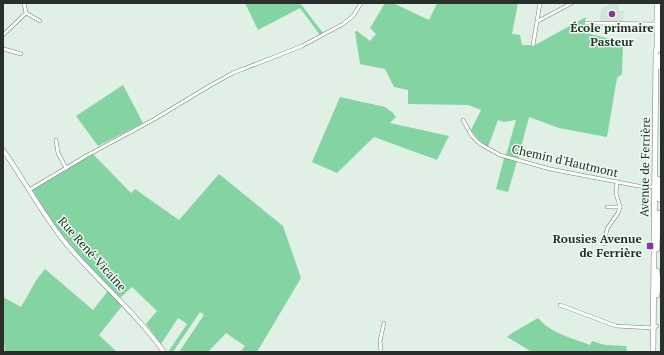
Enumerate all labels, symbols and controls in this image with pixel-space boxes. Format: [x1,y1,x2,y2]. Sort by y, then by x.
marker: École primaire Pasteur [607,9,617,19]
place label: École primaire Pasteur [570,20,654,49]
street label: Avenue de Ferrière [636,117,653,217]
street label: Chemin d'Hautmont [510,141,620,180]
street label: Rue René-Vicaine [55,213,130,294]
place label: Rousies Avenue de Ferrière [553,231,643,260]
marker: Rousies Avenue de Ferrière [645,241,655,251]

